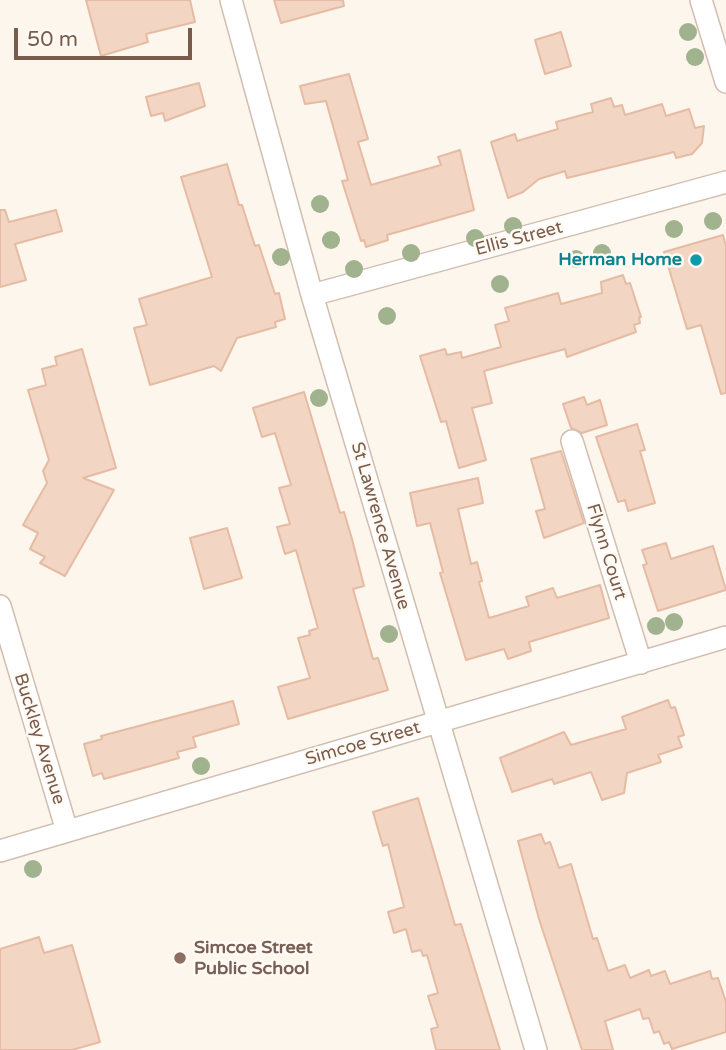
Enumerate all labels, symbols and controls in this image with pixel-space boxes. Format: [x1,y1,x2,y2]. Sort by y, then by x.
scale bar [18,14,196,58]
text: 50 m [27,27,78,52]
street label: Ellis Street [473,217,565,261]
place label: Herman Home [558,249,682,271]
marker: Herman Home [688,252,704,268]
street label: St Lawrence Avenue [346,440,414,612]
street label: Flynn Court [581,501,631,603]
street label: Buckley Avenue [9,671,69,807]
street label: Simcoe Street [303,717,423,771]
place label: Simcoe Street Public School [194,937,313,979]
marker: Simcoe Street Public School [172,950,188,966]

